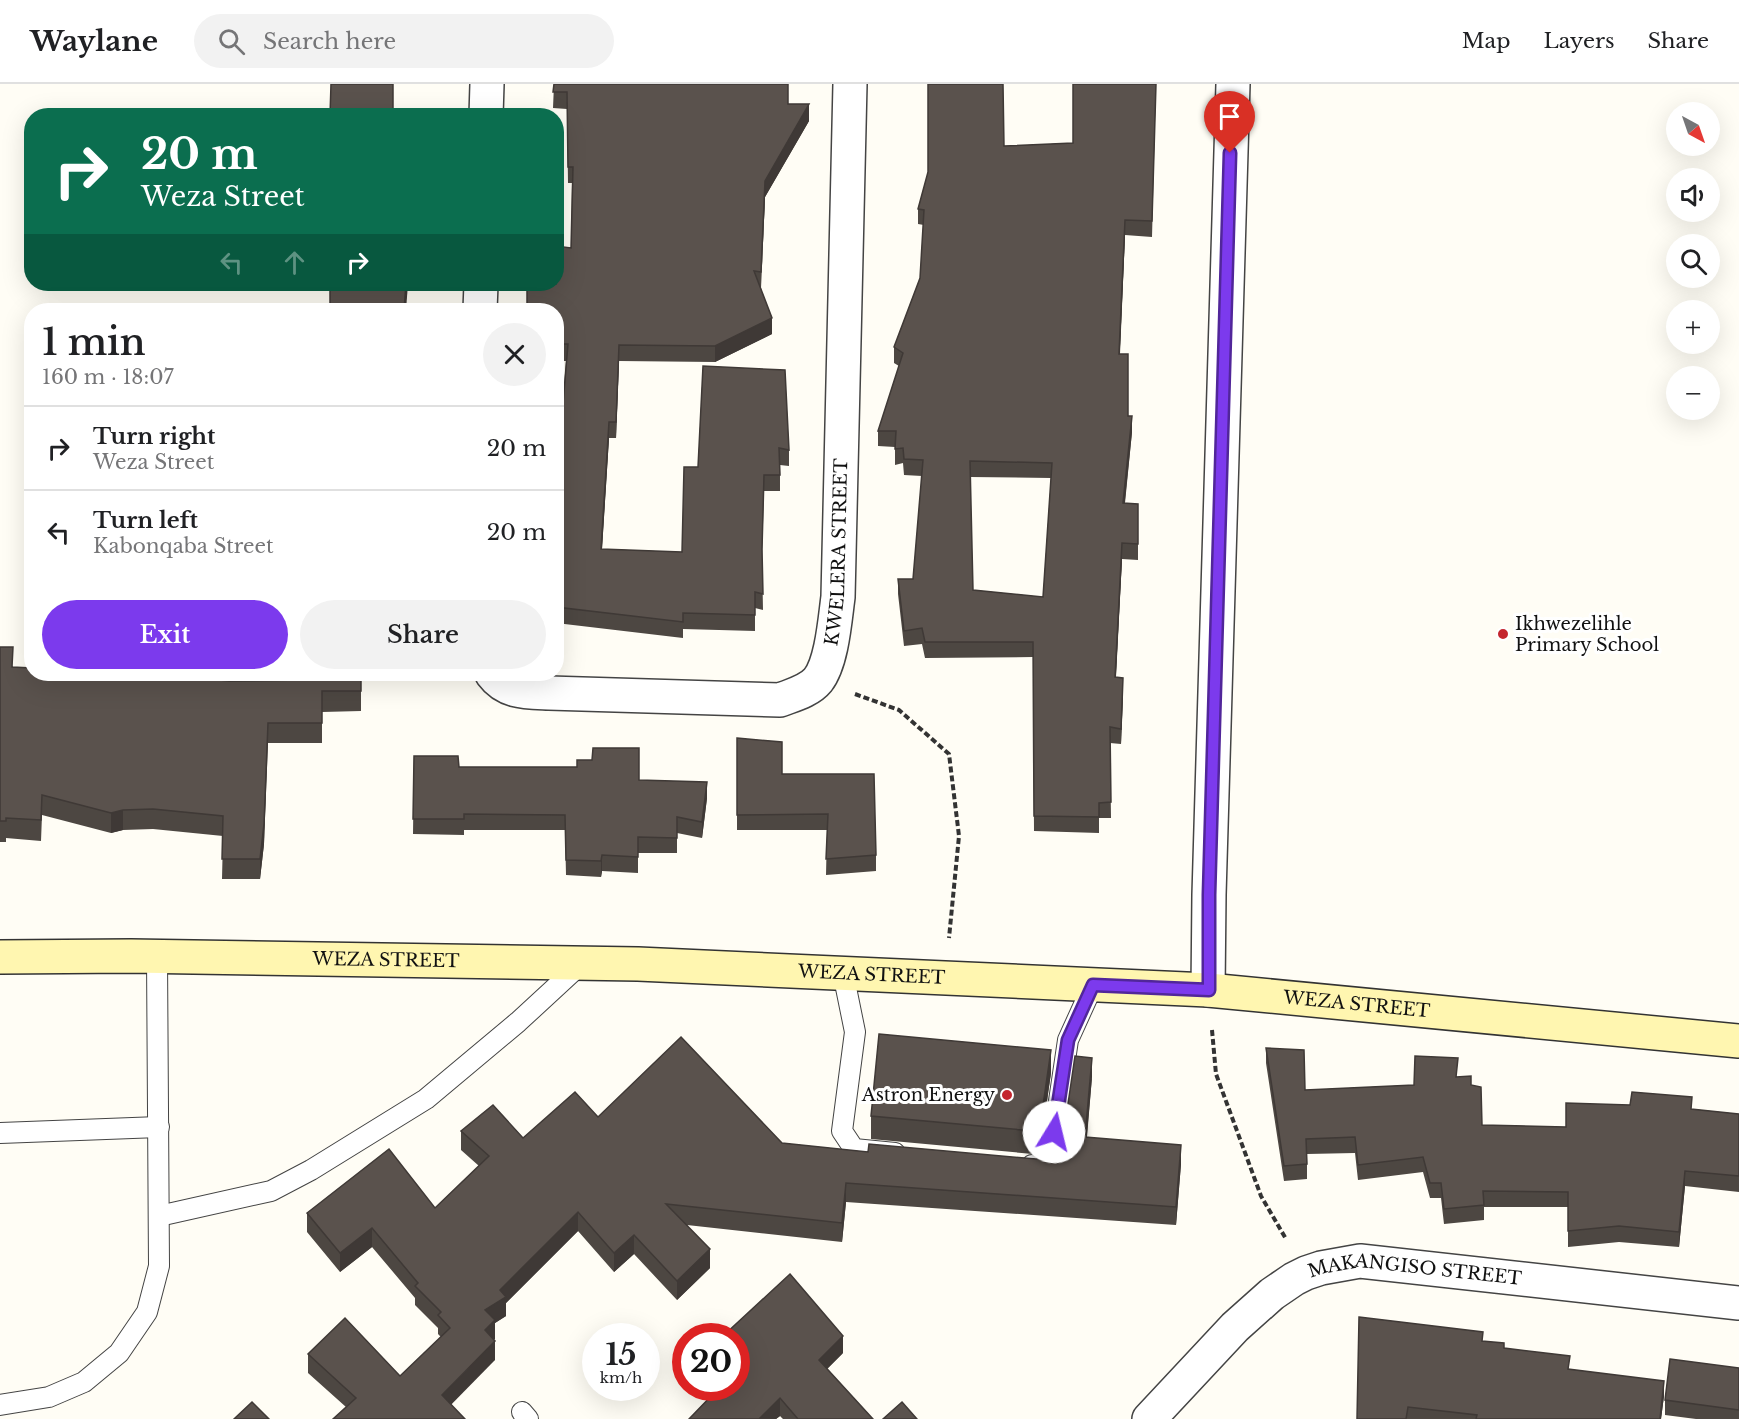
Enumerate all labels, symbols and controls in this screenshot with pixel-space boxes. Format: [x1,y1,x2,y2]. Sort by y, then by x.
search box [194,14,614,68]
text: Waylane [30,24,158,59]
icon: search [215,25,248,58]
text: Search here [263,28,396,55]
text: Map [1462,28,1511,54]
text: Layers [1544,28,1615,54]
text: Share [1648,28,1709,54]
pin [1204,91,1255,153]
icon: arrive [1213,100,1246,133]
north arrow [1666,102,1720,156]
map controls [1666,102,1720,420]
text: 20 m [141,128,258,180]
icon: right [42,132,120,210]
button: sound [1666,168,1720,222]
text: Weza Street [141,180,305,213]
button: search [1666,234,1720,288]
icon: left [215,246,248,279]
icon: ahead [278,246,311,279]
icon: right [341,246,374,279]
button: + [1666,300,1720,354]
text: 1 min [42,320,146,365]
button: close [483,323,546,386]
text: 160 m · 18:07 [42,365,174,389]
button: − [1666,366,1720,420]
text: Turn right [93,423,215,450]
icon: right [42,432,75,465]
text: 20 m [487,435,546,462]
text: Weza Street [93,450,214,474]
street label: KWELERA STREET [820,458,852,648]
text: Turn left [93,507,198,534]
icon: left [42,516,75,549]
text: 20 m [487,519,546,546]
text: Kabonqaba Street [93,534,274,558]
button: Exit [42,600,288,669]
button: Share [300,600,546,669]
place label: Ikhwezelihle Primary School [1515,613,1659,656]
marker: Ikhwezelihle Primary School [1496,627,1510,641]
street label: WEZA STREET [311,948,460,972]
street label: WEZA STREET [797,960,946,989]
street label: WEZA STREET [1281,986,1432,1022]
place label: Astron Energy [861,1084,995,1106]
marker: Astron Energy [1000,1088,1014,1102]
position arrow [1022,1100,1086,1164]
street label: MAKANGISO STREET [1305,1249,1523,1290]
speed limit sign: 20 [672,1323,750,1401]
text: 15 [606,1336,636,1373]
text: km/h [600,1368,642,1387]

